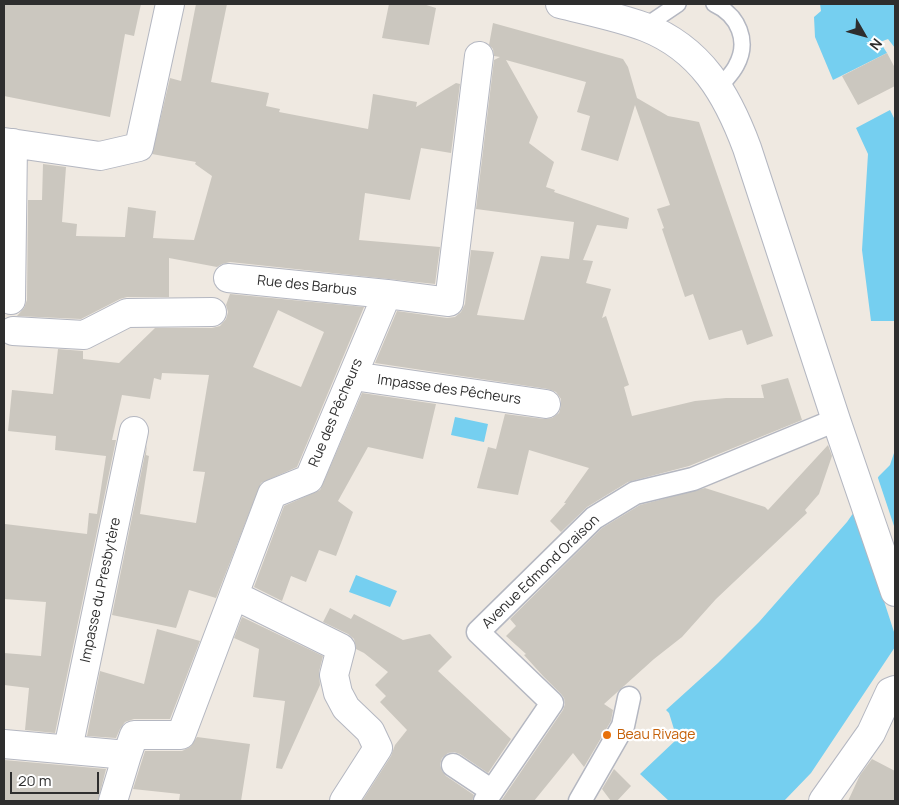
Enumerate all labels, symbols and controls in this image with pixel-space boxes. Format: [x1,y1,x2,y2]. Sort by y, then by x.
north arrow [839,10,889,60]
text: N [866,35,887,54]
street label: Rue des Barbus [256,272,358,300]
street label: Rue des Pêcheurs [306,356,366,470]
street label: Impasse des Pêcheurs [376,372,522,408]
street label: Avenue Edmond Oraison [479,512,603,632]
street label: Impasse du Presbytère [77,516,125,664]
place label: Beau Rivage [617,727,696,743]
marker: Beau Rivage [601,729,613,741]
scale bar [12,762,101,794]
text: 20 m [18,770,51,791]

